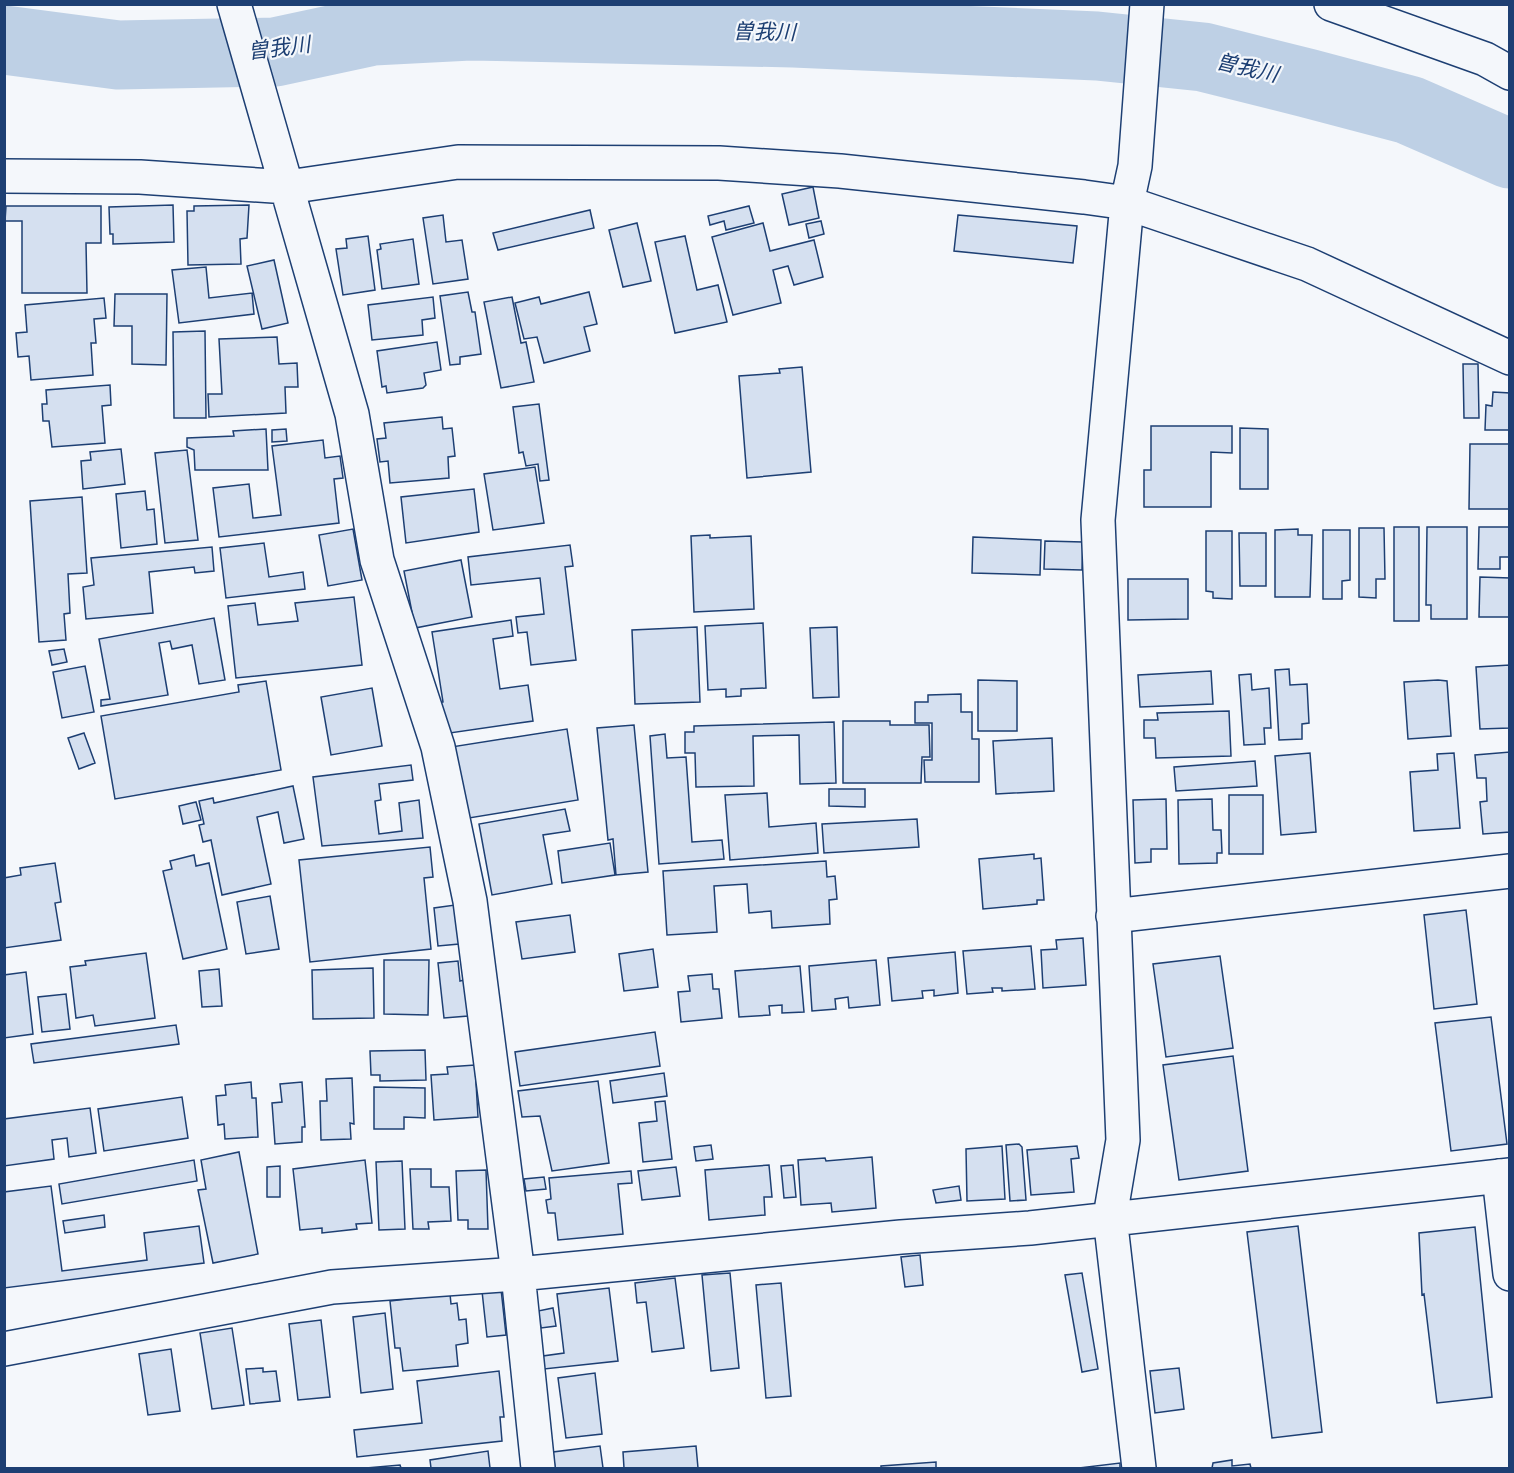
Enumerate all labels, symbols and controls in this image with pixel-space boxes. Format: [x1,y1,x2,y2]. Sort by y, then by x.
water label: 曽我川 [732,19,798,45]
water label: 曽我川 [246,32,314,64]
water label: 曽我川 [1214,49,1282,87]

